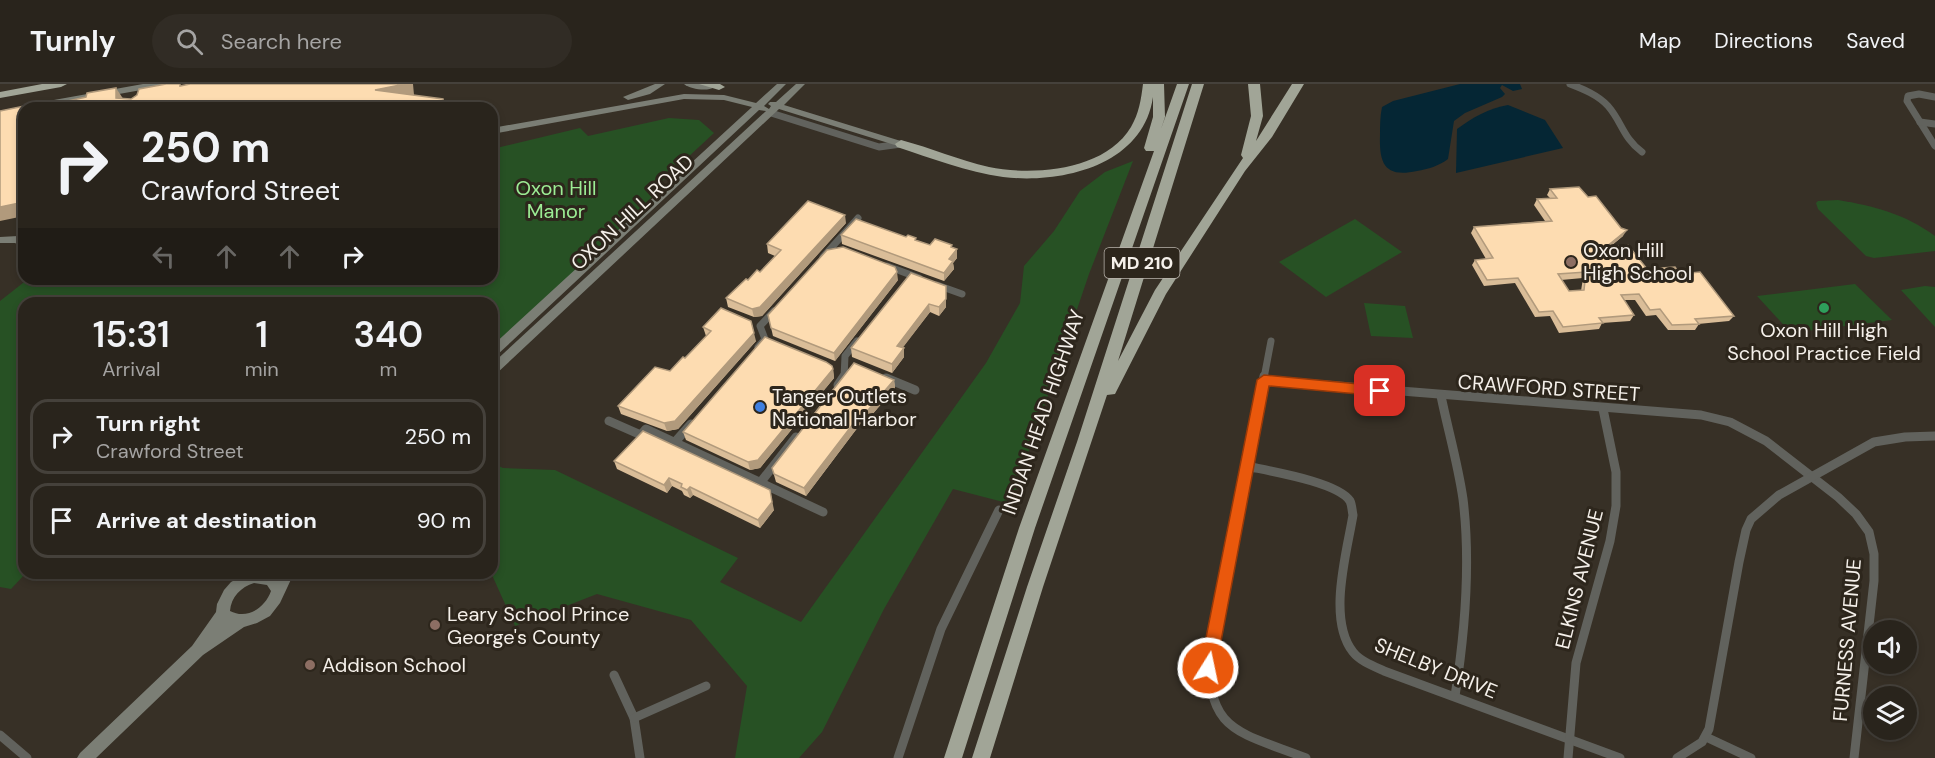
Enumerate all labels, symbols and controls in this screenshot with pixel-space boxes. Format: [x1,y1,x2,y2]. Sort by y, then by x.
search box [152,14,572,68]
text: Turnly [30,23,116,60]
icon: search [173,25,206,58]
text: Search here [221,27,342,56]
text: Map [1639,27,1681,55]
text: Directions [1714,27,1813,55]
text: Saved [1846,27,1905,55]
text: 250 m [141,120,270,175]
icon: right [42,126,120,204]
street label: OXON HILL ROAD [565,148,699,276]
text: Crawford Street [141,173,340,208]
park label: Oxon Hill Manor [516,175,596,224]
place label: Oxon Hill High School [1583,237,1692,286]
icon: left [147,240,180,273]
icon: ahead [210,240,243,273]
icon: ahead [273,240,306,273]
icon: right [336,240,369,273]
road number: MD 210 [1104,248,1180,278]
marker: Oxon Hill High School [1564,255,1578,269]
marker: Oxon Hill High School Practice Field [1817,301,1831,315]
street label: INDIAN HEAD HIGHWAY [996,306,1090,518]
text: 15:31 [93,311,170,358]
text: 1 [255,311,268,358]
text: 340 [354,311,423,358]
place label: Oxon Hill High School Practice Field [1727,317,1921,366]
text: Arrival [102,356,160,382]
text: min [245,356,279,382]
text: m [379,356,397,382]
pin [1354,365,1405,416]
street label: CRAWFORD STREET [1457,369,1641,407]
icon: arrive [1363,374,1396,407]
place label: Tanger Outlets National Harbor [772,383,917,432]
marker: Tanger Outlets National Harbor [753,400,767,414]
text: Turn right [96,409,201,438]
icon: right [45,420,78,453]
text: 250 m [404,422,471,451]
text: Crawford Street [96,438,244,464]
icon: arrive [45,504,78,537]
text: Arrive at destination [96,506,317,535]
text: 90 m [417,506,471,535]
street label: ELKINS AVENUE [1549,506,1609,652]
street label: FURNESS AVENUE [1827,557,1867,723]
place label: Leary School Prince George's County [447,601,629,650]
marker: Leary School Prince George's County [428,618,442,632]
map controls [1863,620,1917,740]
button: sound [1863,620,1917,674]
street label: SHELBY DRIVE [1371,632,1501,704]
position arrow [1176,636,1240,700]
place label: Addison School [322,652,466,678]
marker: Addison School [303,658,317,672]
button: layers [1863,686,1917,740]

